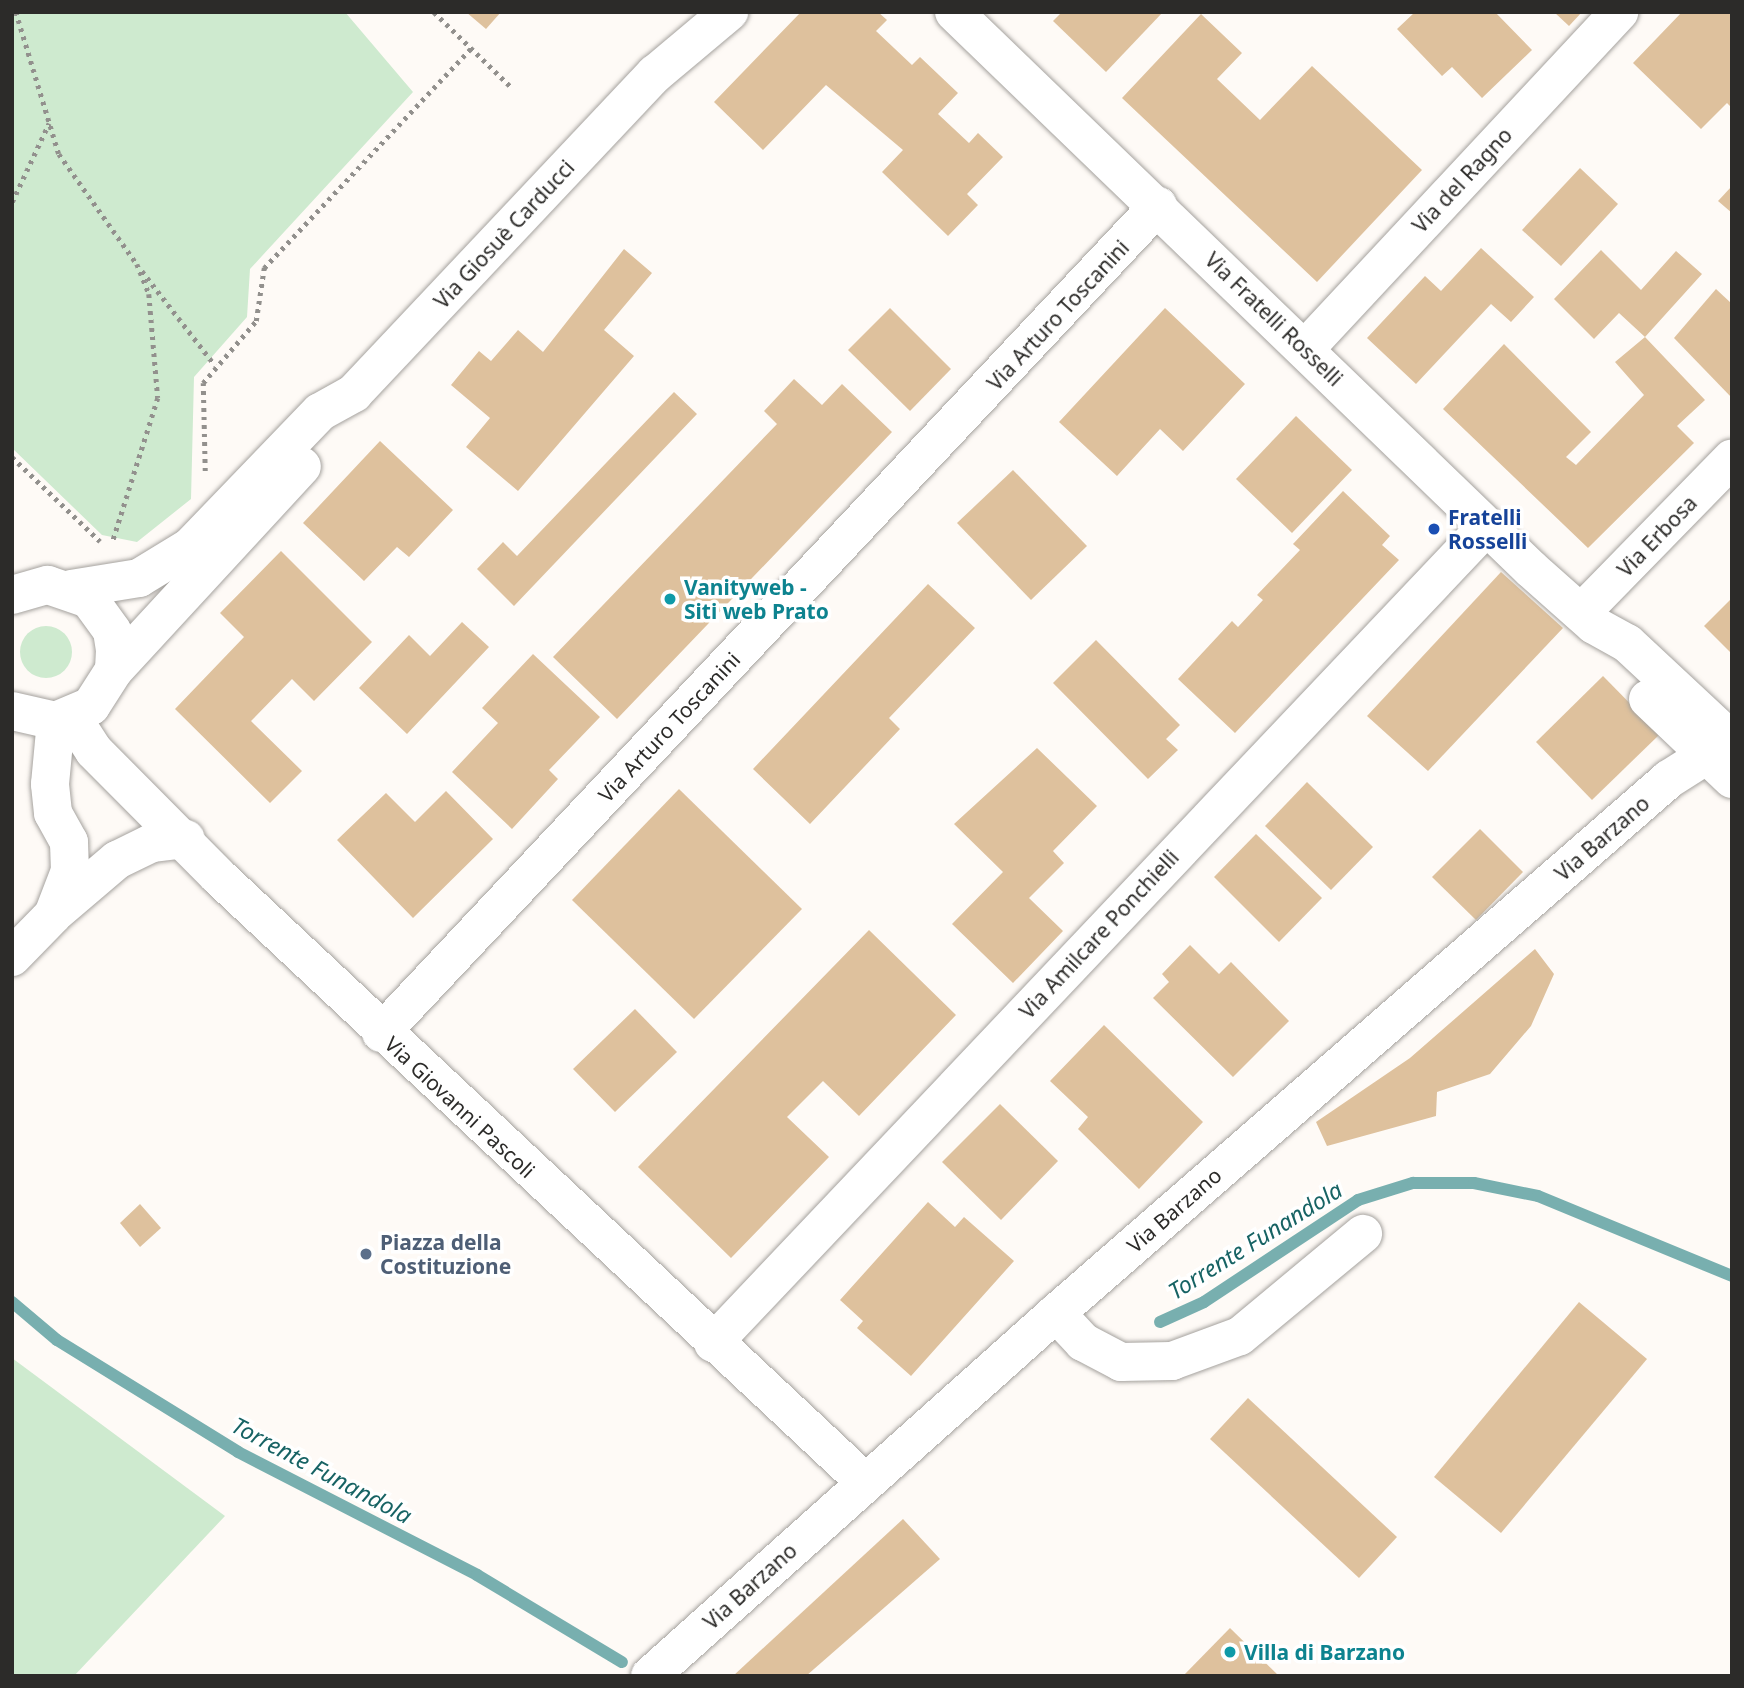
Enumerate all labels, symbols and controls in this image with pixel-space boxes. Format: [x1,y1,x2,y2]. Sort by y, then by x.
street label: Via del Ragno [1407,122,1517,238]
street label: Via Giosuè Carducci [429,155,579,313]
street label: Via Arturo Toscanini [982,235,1134,395]
street label: Via Fratelli Rosselli [1200,247,1348,391]
street label: Via Erbosa [1612,490,1702,582]
place label: Fratelli Rosselli [1448,504,1527,554]
marker: Fratelli Rosselli [1426,521,1442,537]
place label: Vanityweb - Siti web Prato [684,574,829,624]
marker: Vanityweb - Siti web Prato [662,591,678,607]
street label: Via Arturo Toscanini [593,647,745,807]
street label: Via Barzano [1550,790,1654,886]
street label: Via Amilcare Ponchielli [1014,844,1184,1024]
street label: Via Giovanni Pascoli [380,1031,540,1183]
street label: Via Barzano [1122,1162,1226,1258]
water label: Torrente Funandola [1163,1175,1347,1305]
place label: Piazza della Costituzione [380,1229,511,1279]
marker: Piazza della Costituzione [358,1246,374,1262]
water label: Torrente Funandola [227,1411,417,1529]
street label: Via Barzano [698,1538,802,1634]
place label: Villa di Barzano [1244,1639,1405,1665]
marker: Villa di Barzano [1222,1644,1238,1660]

